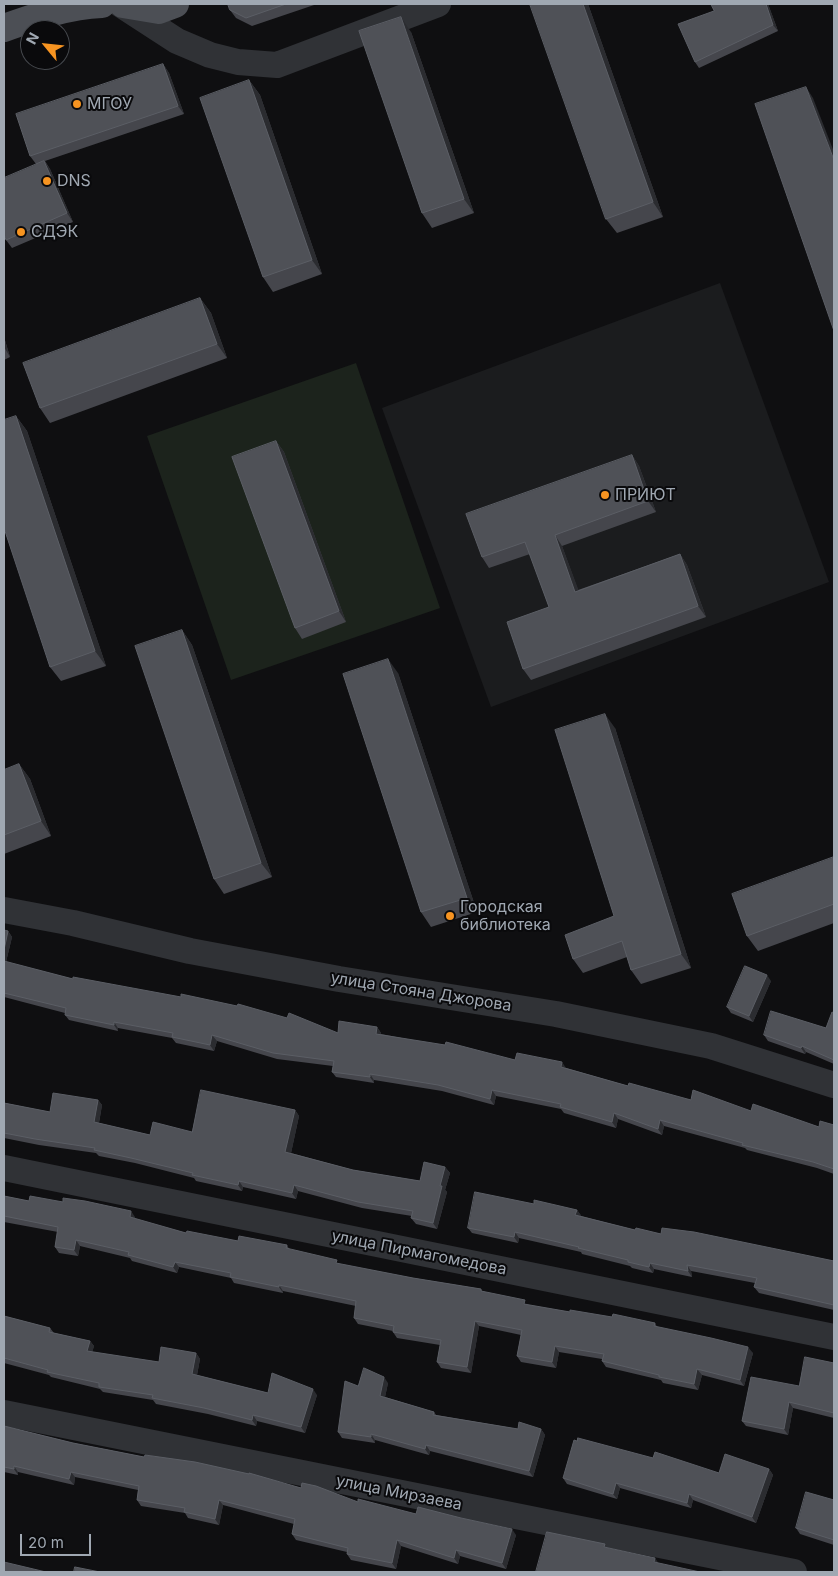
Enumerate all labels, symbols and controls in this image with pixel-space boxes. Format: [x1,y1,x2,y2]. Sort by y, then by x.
north arrow [20,20,70,70]
text: N [22,29,42,47]
place label: МГОУ [87,94,132,114]
marker: МГОУ [71,98,83,110]
place label: DNS [57,171,91,191]
marker: DNS [41,175,53,187]
place label: СДЭК [31,222,78,242]
marker: СДЭК [15,226,27,238]
place label: ПРИЮТ [615,485,676,505]
marker: ПРИЮТ [599,489,611,501]
place label: Городская библиотека [460,897,551,935]
marker: Городская библиотека [444,910,456,922]
street label: улица Стояна Джорова [329,968,513,1016]
street label: улица Пирмагомедова [330,1227,508,1279]
street label: улица Мирзаева [334,1471,464,1515]
scale bar [22,1524,94,1556]
text: 20 m [28,1533,64,1552]

